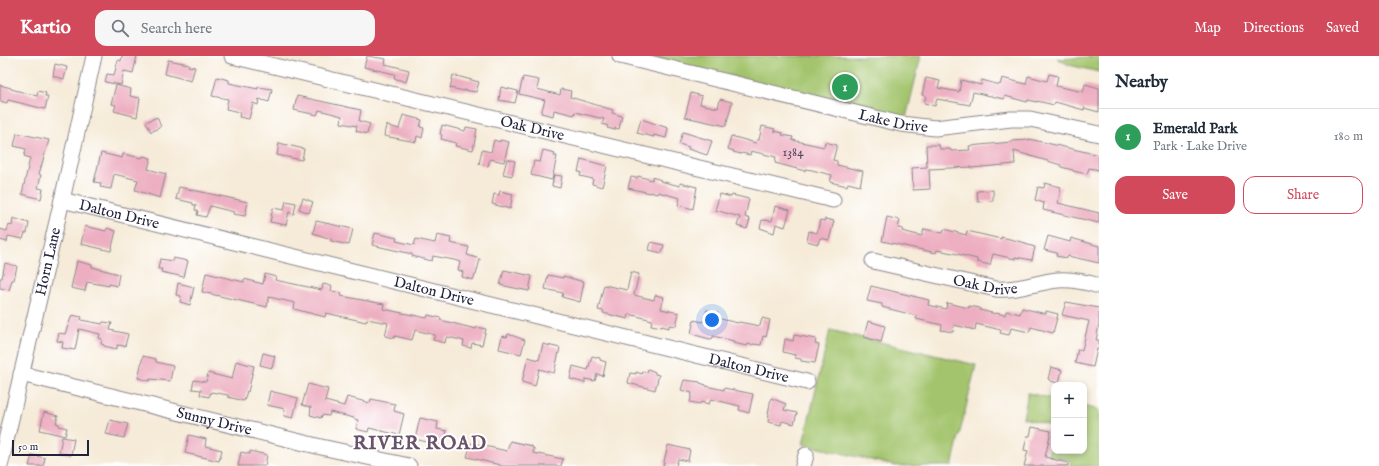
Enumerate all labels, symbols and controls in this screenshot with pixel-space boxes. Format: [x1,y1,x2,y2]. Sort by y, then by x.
search box [95,10,375,46]
text: Kartio [20,16,71,40]
icon: search [109,17,131,39]
text: Search here [141,19,212,38]
text: Map [1194,19,1221,37]
text: Directions [1243,19,1304,37]
text: Saved [1326,19,1359,37]
pin: 1 [832,72,858,102]
text: Nearby [1115,72,1168,93]
street label: Lake Drive [857,105,929,137]
street label: Oak Drive [499,111,567,145]
text: Emerald Park [1153,119,1238,138]
text: 1 [1126,128,1130,145]
text: 180 m [1334,128,1363,145]
text: Park · Lake Drive [1153,138,1247,155]
house number: 1384 [782,144,804,161]
button: Save [1115,176,1235,214]
button: Share [1243,176,1363,214]
street label: Dalton Drive [77,195,162,233]
street label: Horn Lane [31,225,65,298]
street label: Oak Drive [951,270,1019,299]
street label: Dalton Drive [392,272,476,310]
your location [702,310,722,330]
street label: Dalton Drive [707,349,791,387]
map controls [1051,382,1087,454]
button: + [1051,382,1087,418]
street label: Sunny Drive [175,403,254,439]
button: − [1051,418,1087,454]
district label: RIVER ROAD [353,432,487,456]
scale bar [12,438,89,457]
text: 50 m [18,440,38,454]

